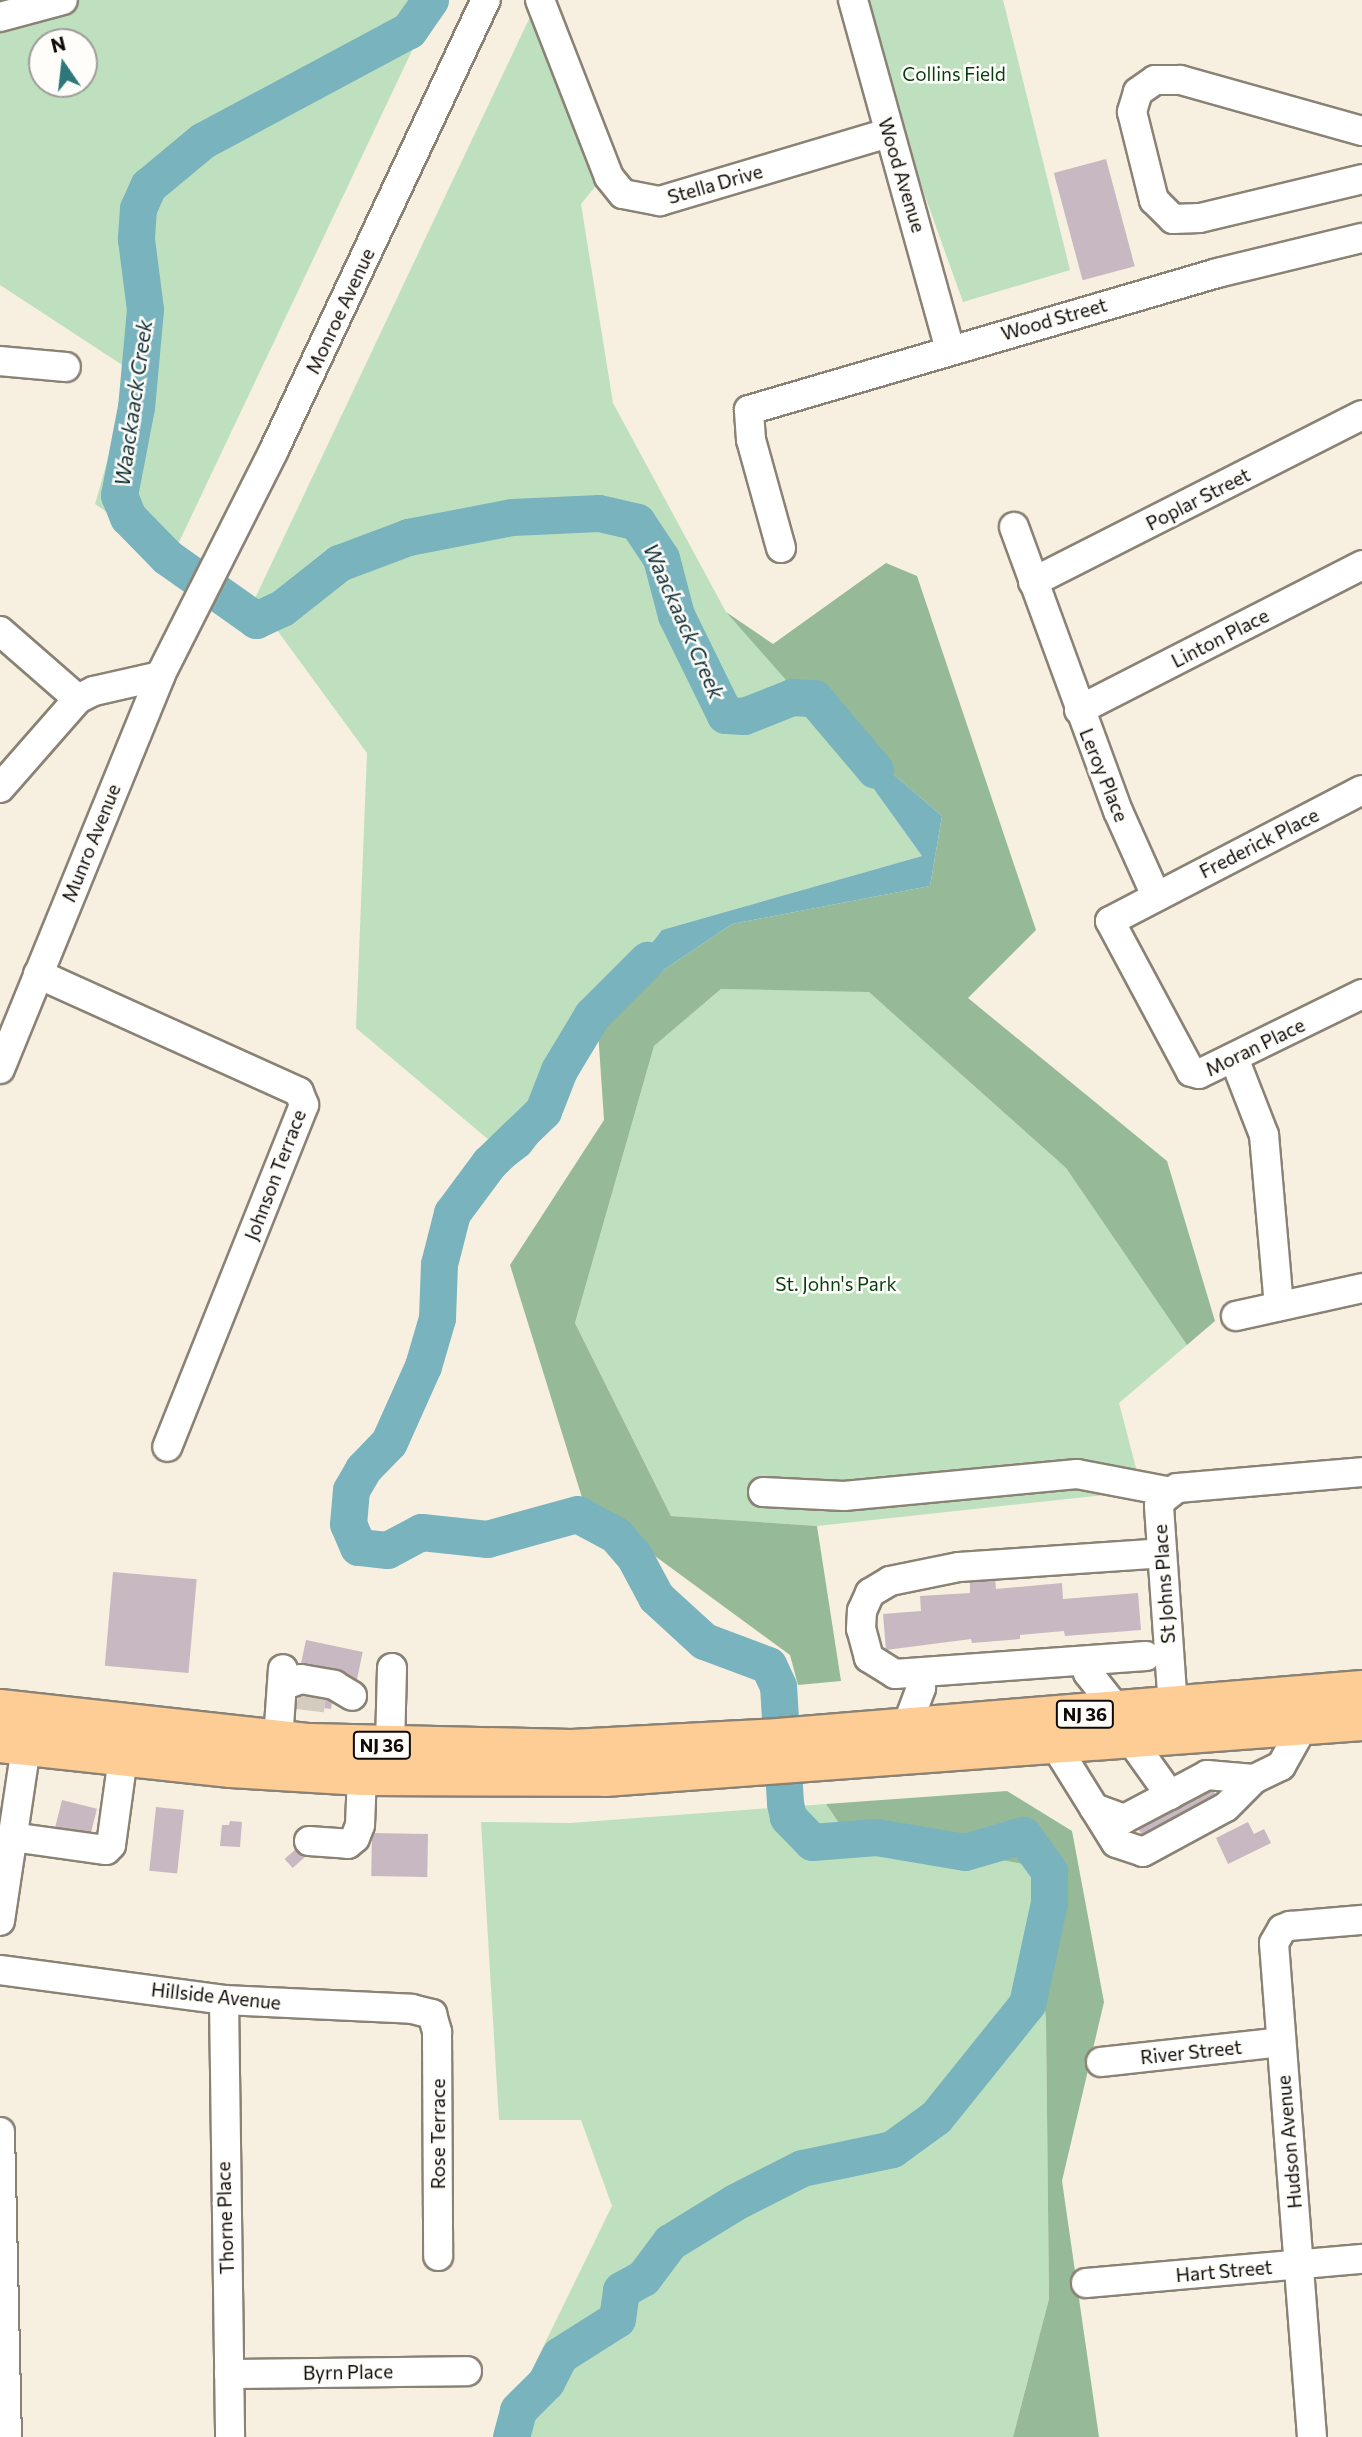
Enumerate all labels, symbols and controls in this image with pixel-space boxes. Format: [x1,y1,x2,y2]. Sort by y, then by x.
north arrow [28,28,98,98]
text: N [49,31,68,57]
park label: Collins Field [902,63,1006,85]
street label: Wood Avenue [874,115,930,235]
street label: Stella Drive [665,160,765,208]
street label: Monroe Avenue [301,245,379,377]
street label: Wood Street [998,293,1110,345]
water label: Waackaack Creek [109,318,157,488]
street label: Poplar Street [1142,463,1254,535]
water label: Waackaack Creek [638,539,730,703]
street label: Linton Place [1167,604,1273,672]
street label: Leroy Place [1075,725,1133,825]
street label: Munro Avenue [57,781,125,905]
street label: Frederick Place [1196,803,1322,883]
street label: Moran Place [1202,1013,1308,1081]
street label: Johnson Terrace [240,1106,310,1244]
park label: St. John's Park [775,1273,897,1295]
street label: St Johns Place [1148,1524,1180,1644]
road number: NJ 36 [1055,1700,1115,1728]
road number: NJ 36 [352,1730,412,1760]
street label: Hillside Avenue [150,1978,282,2014]
street label: River Street [1139,2035,1243,2069]
street label: Hudson Avenue [1272,2074,1306,2210]
street label: Rose Terrace [427,2079,449,2189]
street label: Thorne Place [212,2161,238,2275]
street label: Hart Street [1175,2255,1273,2287]
street label: Byrn Place [303,2360,393,2384]

